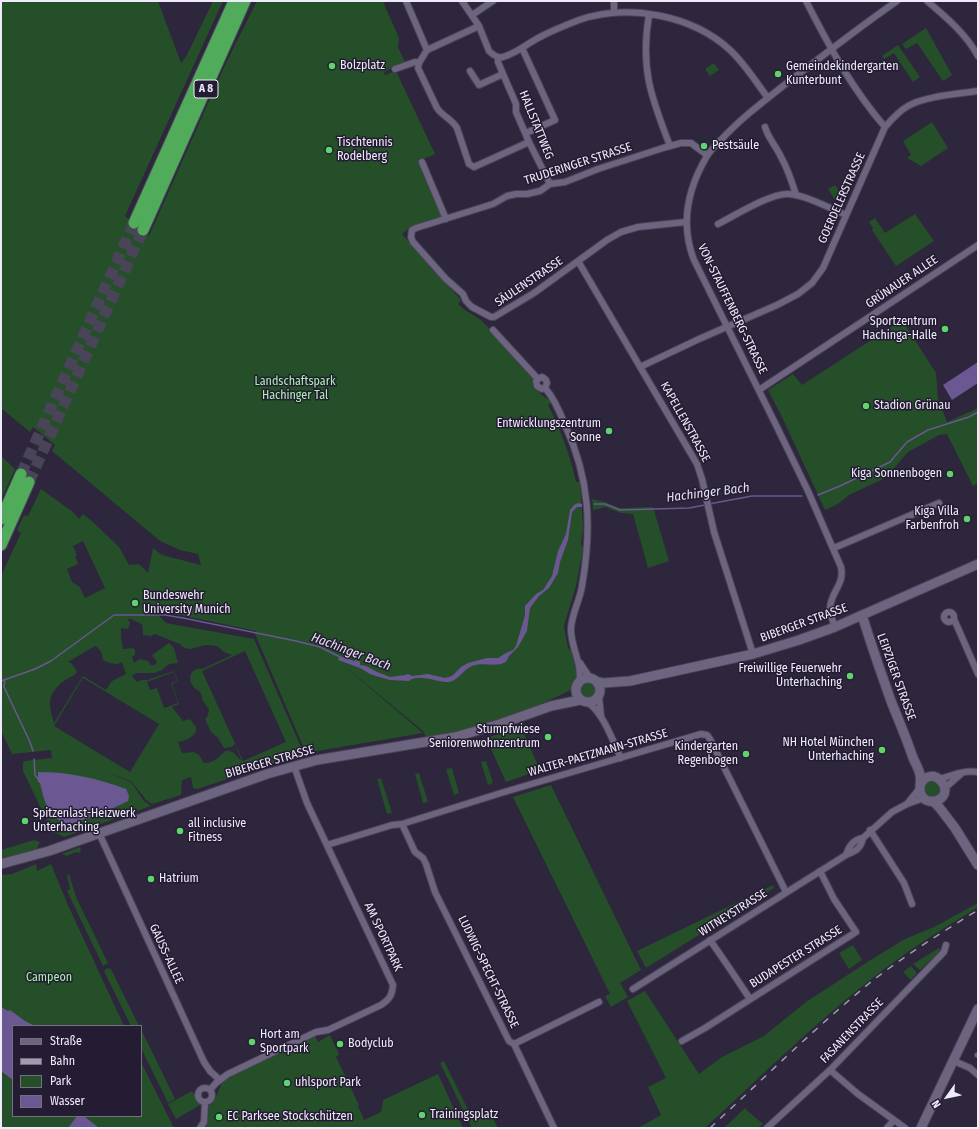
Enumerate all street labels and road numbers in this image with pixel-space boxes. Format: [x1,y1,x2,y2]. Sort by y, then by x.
road number: A 8 [194,80,218,98]
street label: HALLSTATTWEG [516,89,556,161]
street label: TRUDERINGER STRASSE [523,140,633,188]
street label: GOERDELERSTRASSE [815,150,869,246]
street label: VON-STAUFFENBERG-STRASSE [694,242,770,376]
street label: GRÜNAUER ALLEE [863,253,941,311]
street label: SÄULENSTRASSE [492,254,566,310]
street label: KAPELLENSTRASSE [657,379,713,465]
street label: BIBERGER STRASSE [758,601,850,645]
street label: LEIPZIGER STRASSE [873,631,919,723]
street label: WALTER-PAETZMANN-STRASSE [526,726,670,780]
street label: BIBERGER STRASSE [224,742,316,782]
street label: WITNEYSTRASSE [696,886,770,940]
street label: AM SPORTPARK [361,900,405,974]
street label: LUDWIG-SPECHT-STRASSE [454,913,522,1031]
street label: GAUSS-ALLEE [146,922,186,986]
street label: BUDAPESTER STRASSE [747,923,845,991]
street label: FASANENSTRASSE [817,995,887,1067]

